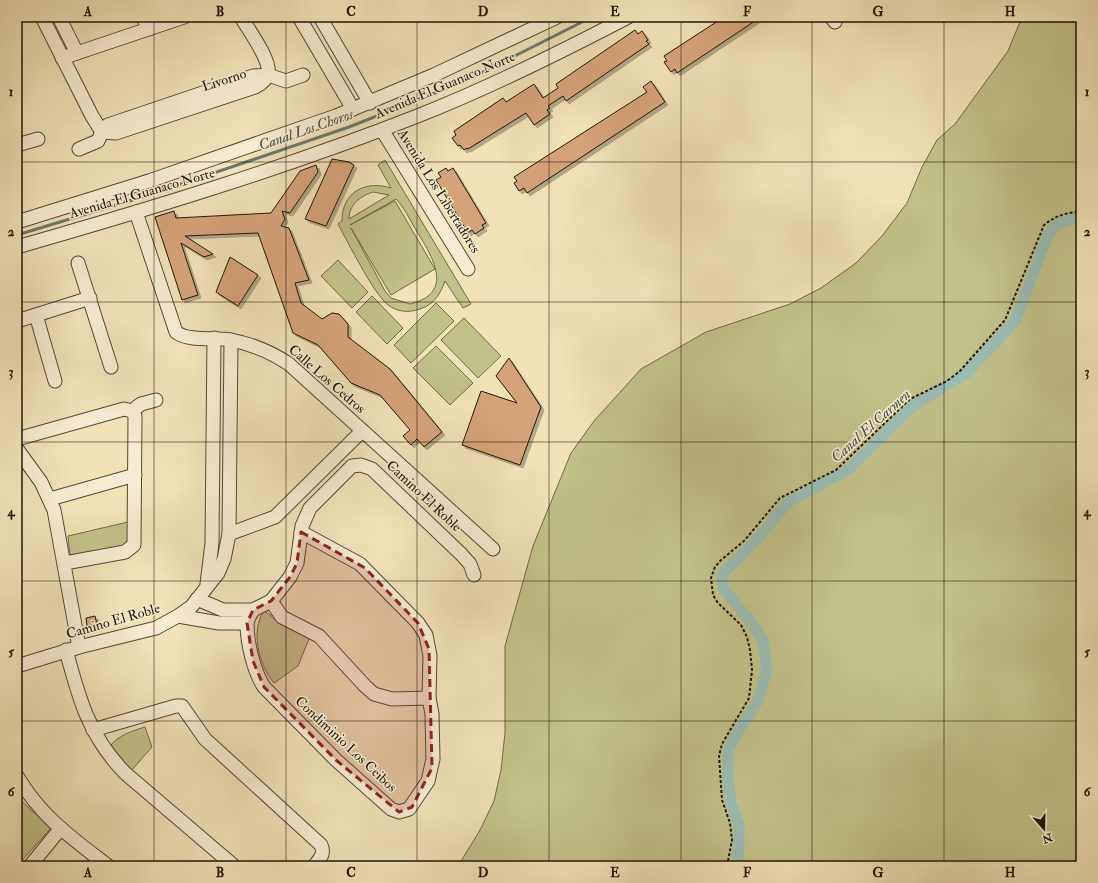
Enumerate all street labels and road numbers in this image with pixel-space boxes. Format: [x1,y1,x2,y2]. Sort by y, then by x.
street label: Avenida El Guanaco Norte [371,48,518,123]
street label: Livorno [200,65,249,95]
street label: Avenida Los Libertadores [393,125,484,256]
street label: Avenida El Guanaco Norte [66,164,217,222]
street label: Calle Los Cedros [285,341,369,417]
street label: Camino El Roble [383,457,465,535]
street label: Camino El Roble [64,599,162,643]
street label: Condiminio Los Ceibos [292,692,401,796]

